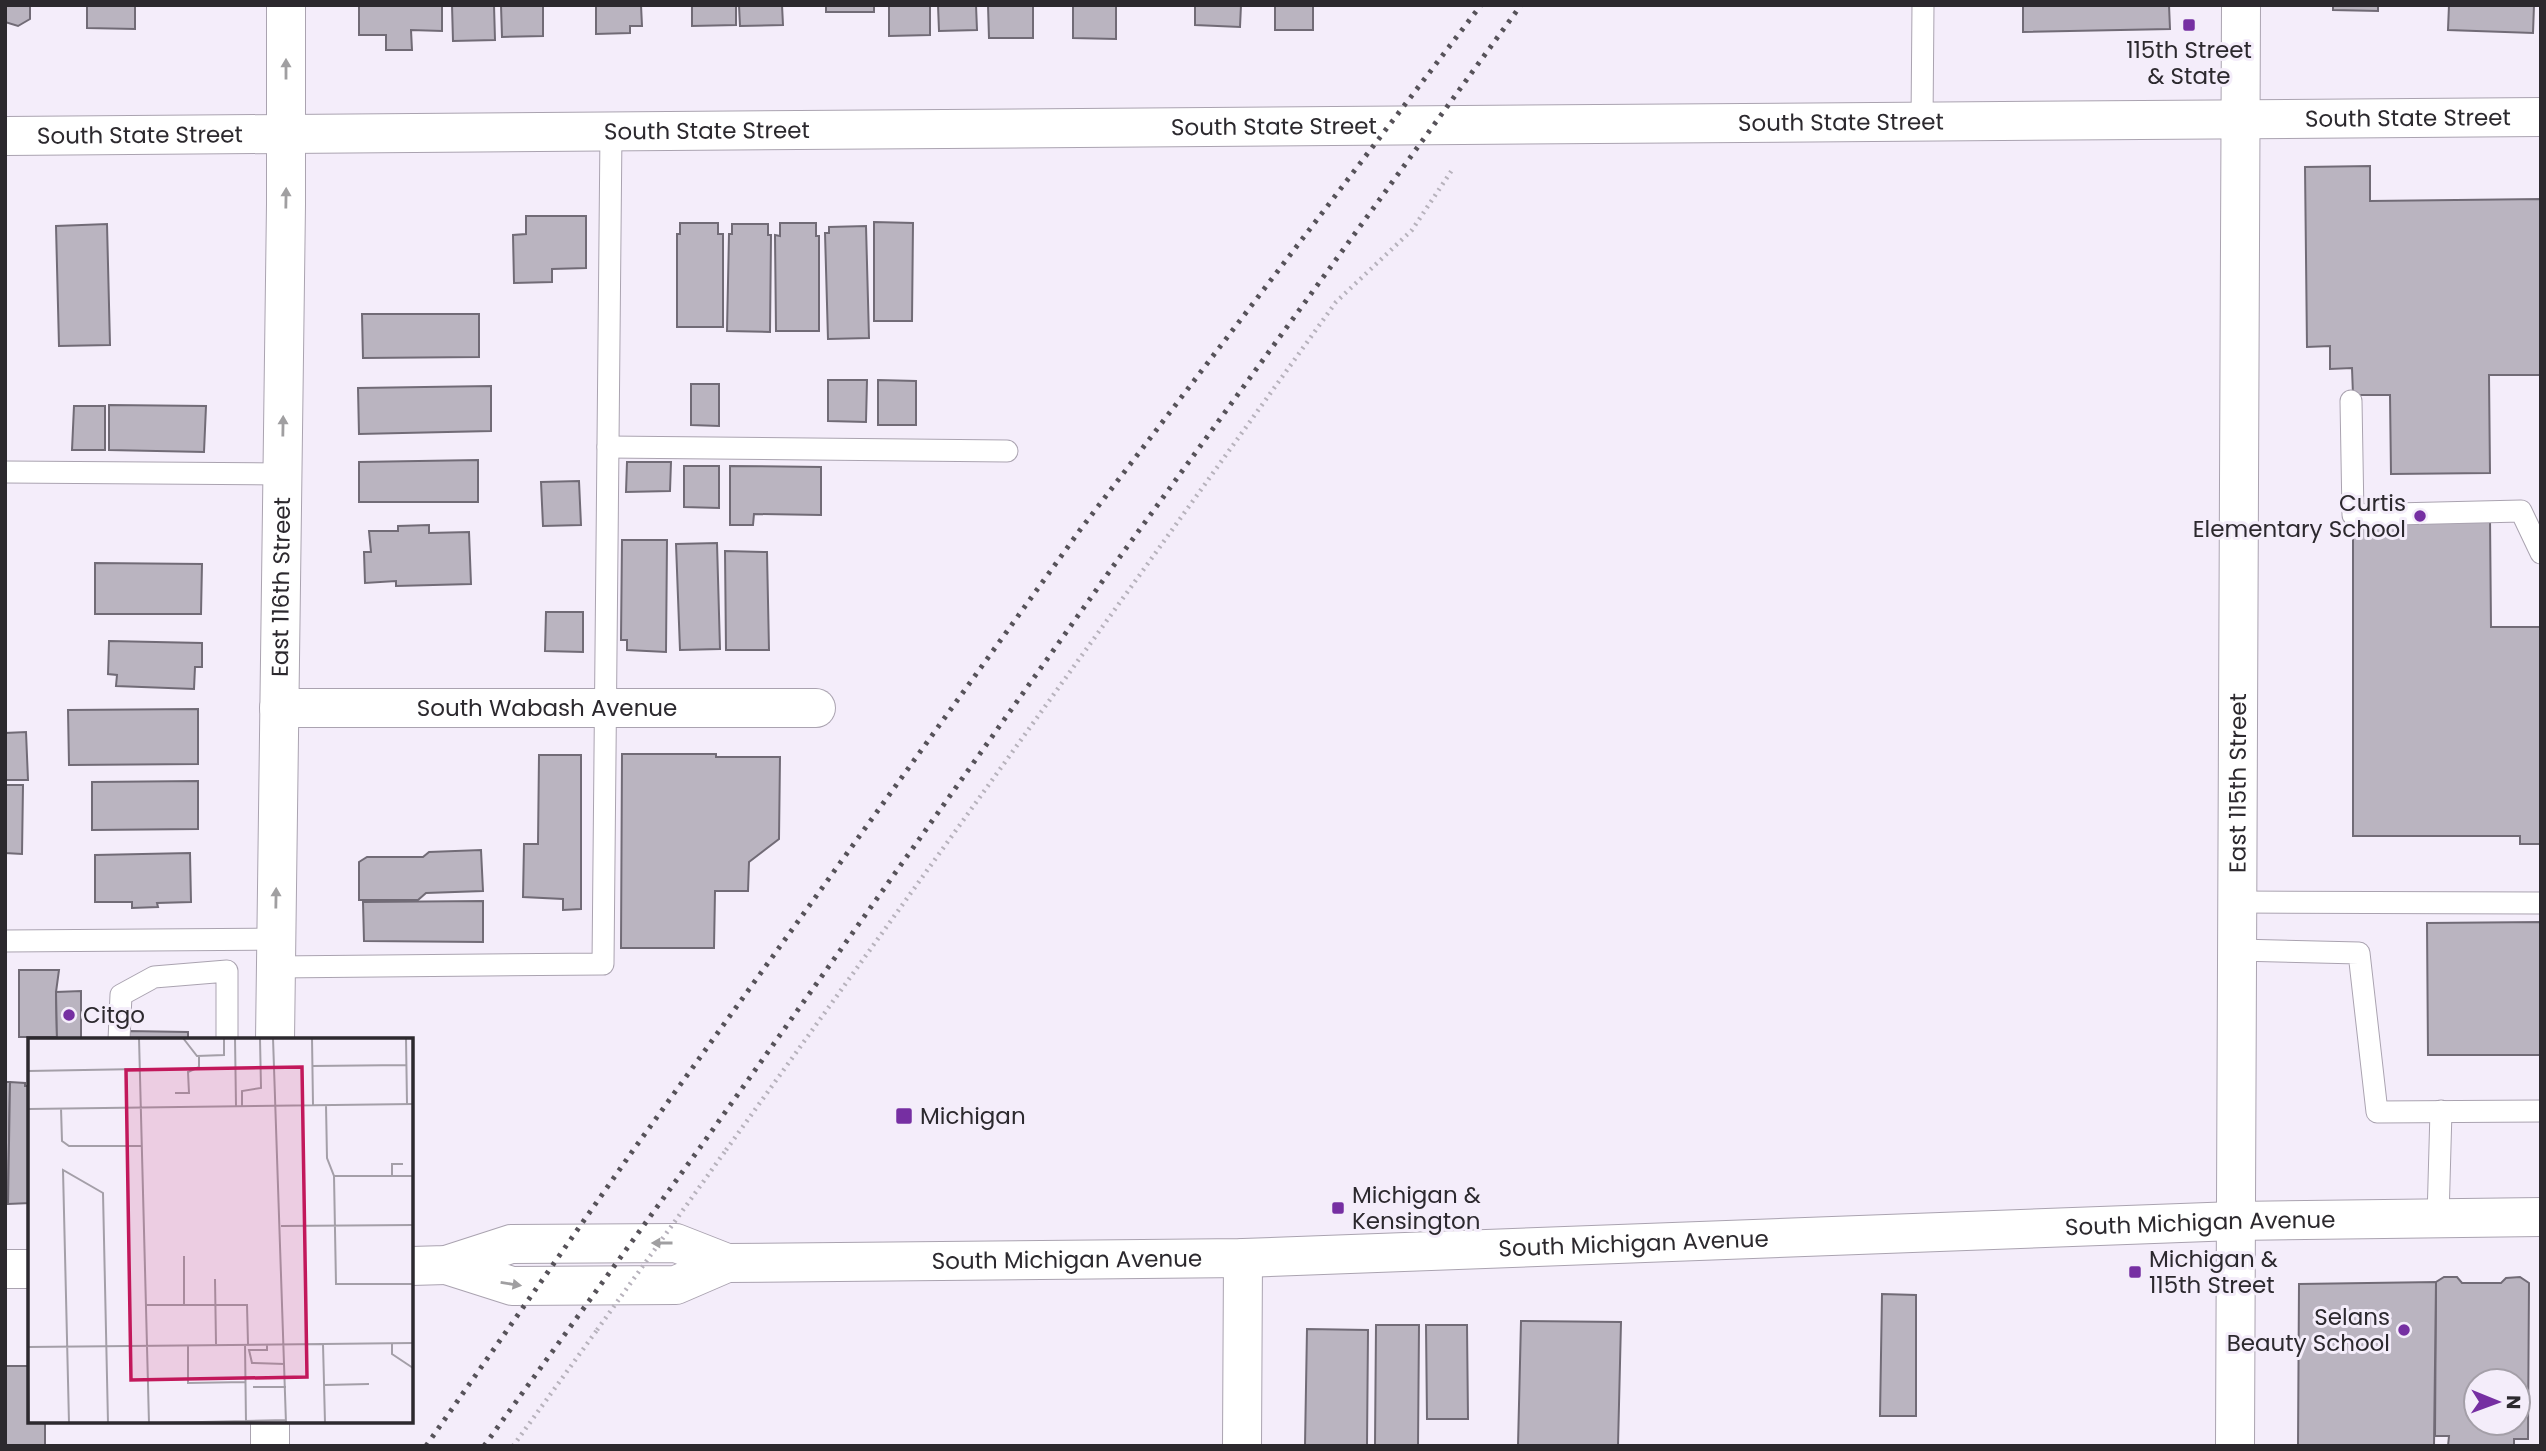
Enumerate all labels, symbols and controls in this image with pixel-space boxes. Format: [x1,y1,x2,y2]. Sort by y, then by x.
marker: 115th Street & State [2181,17,2197,33]
place label: 115th Street & State [2126,34,2252,92]
one-way arrow [280,58,292,80]
street label: South State Street [2305,101,2511,135]
street label: South State Street [1738,105,1944,139]
street label: South State Street [1171,110,1377,143]
street label: South State Street [604,114,810,148]
street label: South State Street [37,118,243,152]
one-way arrow [280,187,292,209]
one-way arrow [277,414,288,436]
place label: Curtis Elementary School [2193,487,2406,545]
street label: East 116th Street [264,497,298,677]
marker: Curtis Elementary School [2412,508,2428,524]
street label: South Wabash Avenue [417,692,677,724]
street label: East 115th Street [2221,693,2254,873]
one-way arrow [271,887,282,909]
place label: Citgo [83,999,145,1031]
marker: Citgo [61,1007,77,1023]
inset map [28,1038,413,1423]
place label: Michigan [920,1100,1026,1132]
marker: Michigan [894,1106,914,1126]
place label: Michigan & Kensington [1352,1179,1481,1237]
marker: Michigan & Kensington [1330,1200,1346,1216]
street label: South Michigan Avenue [2064,1204,2336,1243]
street label: South Michigan Avenue [1498,1222,1769,1264]
one-way arrow [651,1237,673,1249]
street label: South Michigan Avenue [931,1242,1202,1277]
place label: Michigan & 115th Street [2149,1243,2278,1301]
marker: Michigan & 115th Street [2127,1264,2143,1280]
one-way arrow [500,1279,522,1290]
place label: Selans Beauty School [2227,1301,2390,1359]
marker: Selans Beauty School [2396,1322,2412,1338]
north arrow [2462,1367,2532,1437]
text: N [2500,1395,2527,1410]

